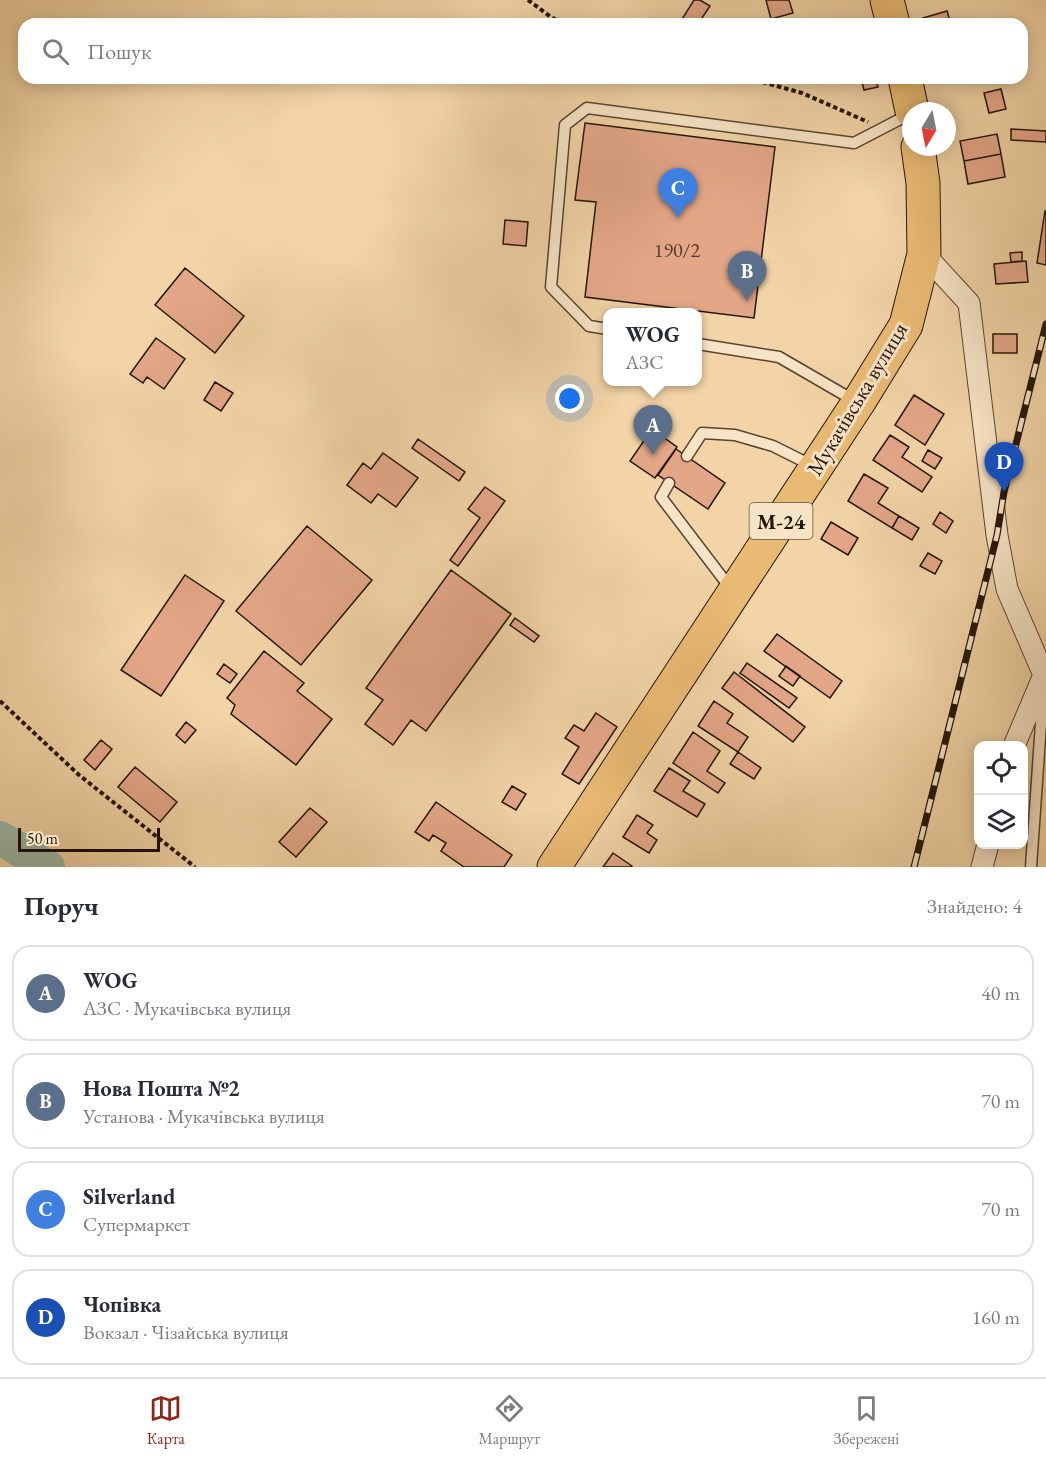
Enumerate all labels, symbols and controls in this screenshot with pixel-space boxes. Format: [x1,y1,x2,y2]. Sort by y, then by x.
search box [18,18,1028,84]
icon: search [39,35,72,68]
text: Пошук [87,37,151,66]
north arrow [902,102,956,156]
pin: C [658,168,698,218]
house number: 190/2 [654,237,701,263]
pin: B [728,252,766,301]
popup [603,308,702,386]
street label: Мукачівська вулиця [800,317,914,481]
text: WOG [625,320,680,349]
text: АЗС [625,349,664,375]
your location [555,384,584,413]
pin: A [634,406,672,455]
pin: D [984,442,1024,492]
road number: М-24 [750,503,812,539]
map controls [974,741,1028,849]
button: locate [974,741,1028,795]
button: layers [974,795,1028,849]
scale bar [18,825,160,852]
text: 50 m [27,828,58,849]
text: Поруч [24,889,99,923]
text: Знайдено: 4 [927,893,1022,919]
text: WOG [83,966,137,995]
text: A [38,980,53,1006]
text: 40 m [981,980,1020,1006]
text: АЗС · Мукачівська вулиця [83,995,291,1021]
text: Нова Пошта №2 [83,1074,240,1103]
text: B [39,1088,52,1114]
text: 70 m [981,1088,1020,1114]
text: Установа · Мукачівська вулиця [83,1103,325,1129]
text: Silverland [83,1182,175,1211]
text: C [38,1196,53,1222]
text: 70 m [981,1196,1020,1222]
text: Супермаркет [83,1211,190,1237]
text: Чопівка [83,1290,161,1319]
text: D [38,1304,53,1330]
text: 160 m [972,1304,1020,1330]
text: Вокзал · Чізайська вулиця [83,1319,289,1345]
tab: Карта [147,1392,185,1449]
tab: Маршрут [479,1392,540,1449]
tab: Збережені [834,1392,899,1449]

